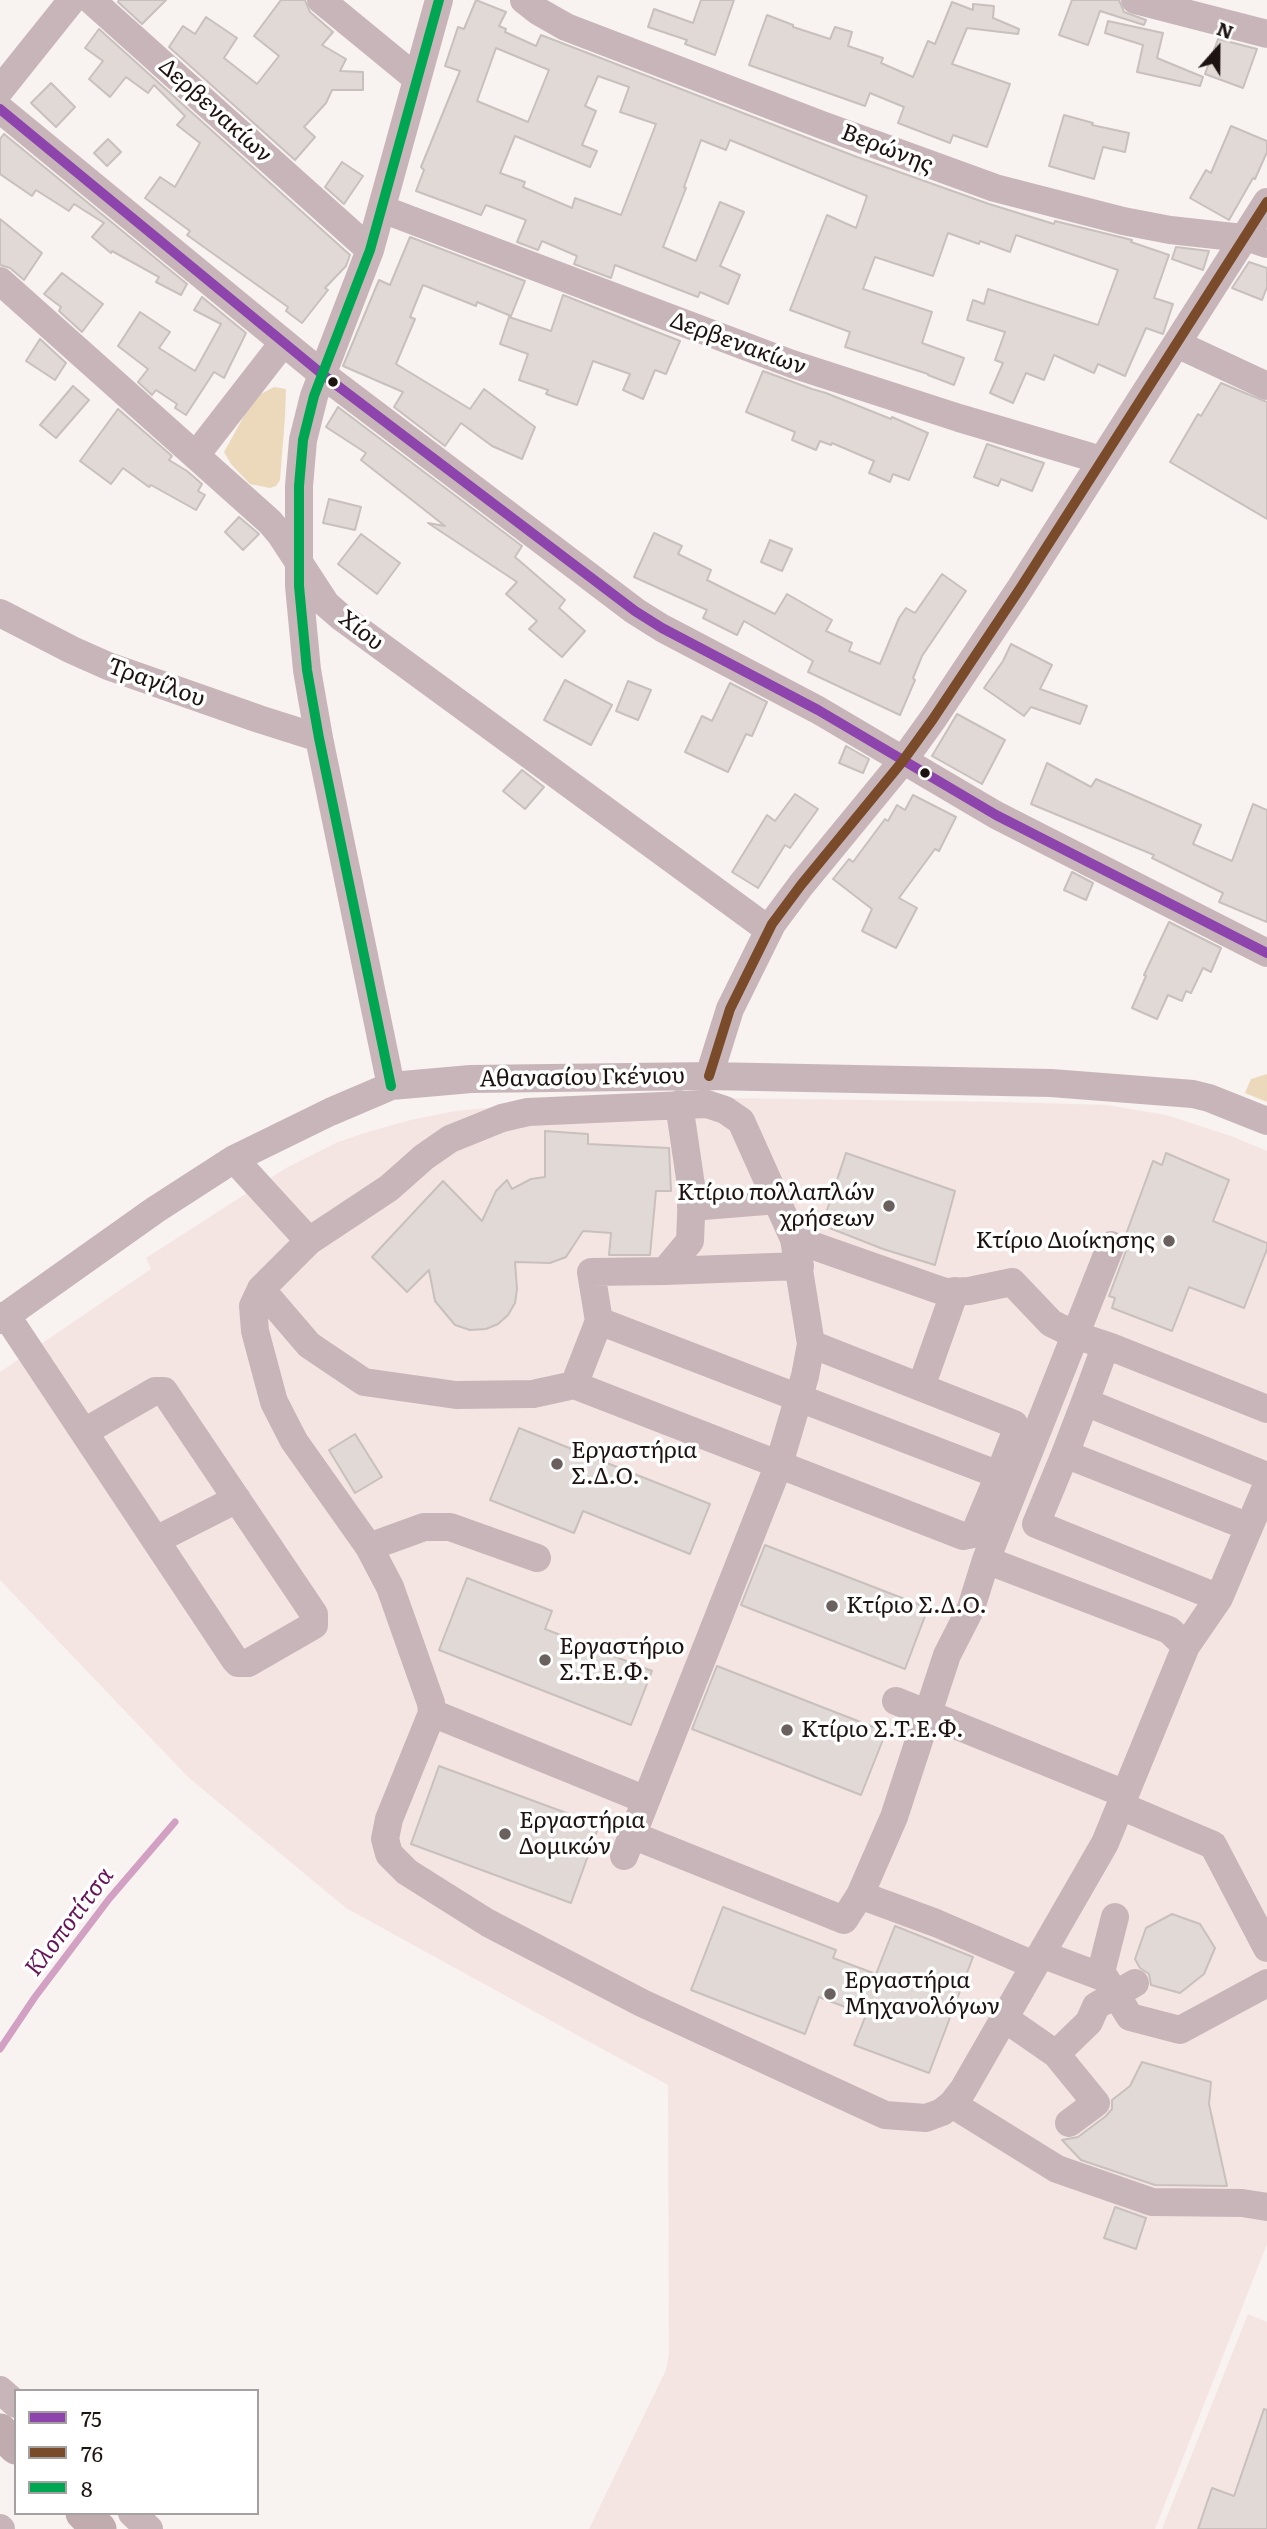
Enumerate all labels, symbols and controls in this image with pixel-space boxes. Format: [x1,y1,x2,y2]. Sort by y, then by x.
text: N [1213,13,1238,45]
north arrow [1183,14,1253,84]
street label: Δερβενακίων [153,53,277,169]
street label: Βερώνης [837,119,937,179]
street label: Δερβενακίων [666,307,810,381]
unlabelled marker [326,375,340,389]
street label: Χίου [333,605,389,657]
street label: Τραγίλου [103,653,209,713]
unlabelled marker [918,766,932,780]
street label: Αθανασίου Γκένιου [479,1062,685,1094]
place label: Κτίριο πολλαπλών χρήσεων [677,1179,875,1233]
marker: Κτίριο πολλαπλών χρήσεων [881,1198,897,1214]
place label: Κτίριο Διοίκησης [976,1227,1155,1255]
marker: Κτίριο Διοίκησης [1161,1233,1177,1249]
place label: Εργαστήρια Σ.Δ.Ο. [571,1437,698,1491]
marker: Εργαστήρια Σ.Δ.Ο. [549,1456,565,1472]
place label: Κτίριο Σ.Δ.Ο. [846,1592,987,1620]
marker: Κτίριο Σ.Δ.Ο. [824,1598,840,1614]
place label: Εργαστήριο Σ.Τ.Ε.Φ. [559,1633,685,1687]
marker: Εργαστήριο Σ.Τ.Ε.Φ. [537,1652,553,1668]
place label: Κτίριο Σ.Τ.Ε.Φ. [801,1716,964,1744]
marker: Κτίριο Σ.Τ.Ε.Φ. [779,1722,795,1738]
place label: Εργαστήρια Δομικών [519,1807,646,1861]
marker: Εργαστήρια Δομικών [497,1826,513,1842]
water label: Κλοποτίτσα [20,1862,120,1982]
place label: Εργαστήρια Μηχανολόγων [844,1967,1000,2021]
marker: Εργαστήρια Μηχανολόγων [822,1986,838,2002]
legend [14,2389,259,2515]
text: 75 [81,2402,102,2433]
text: 76 [81,2437,103,2468]
text: 8 [81,2472,93,2503]

